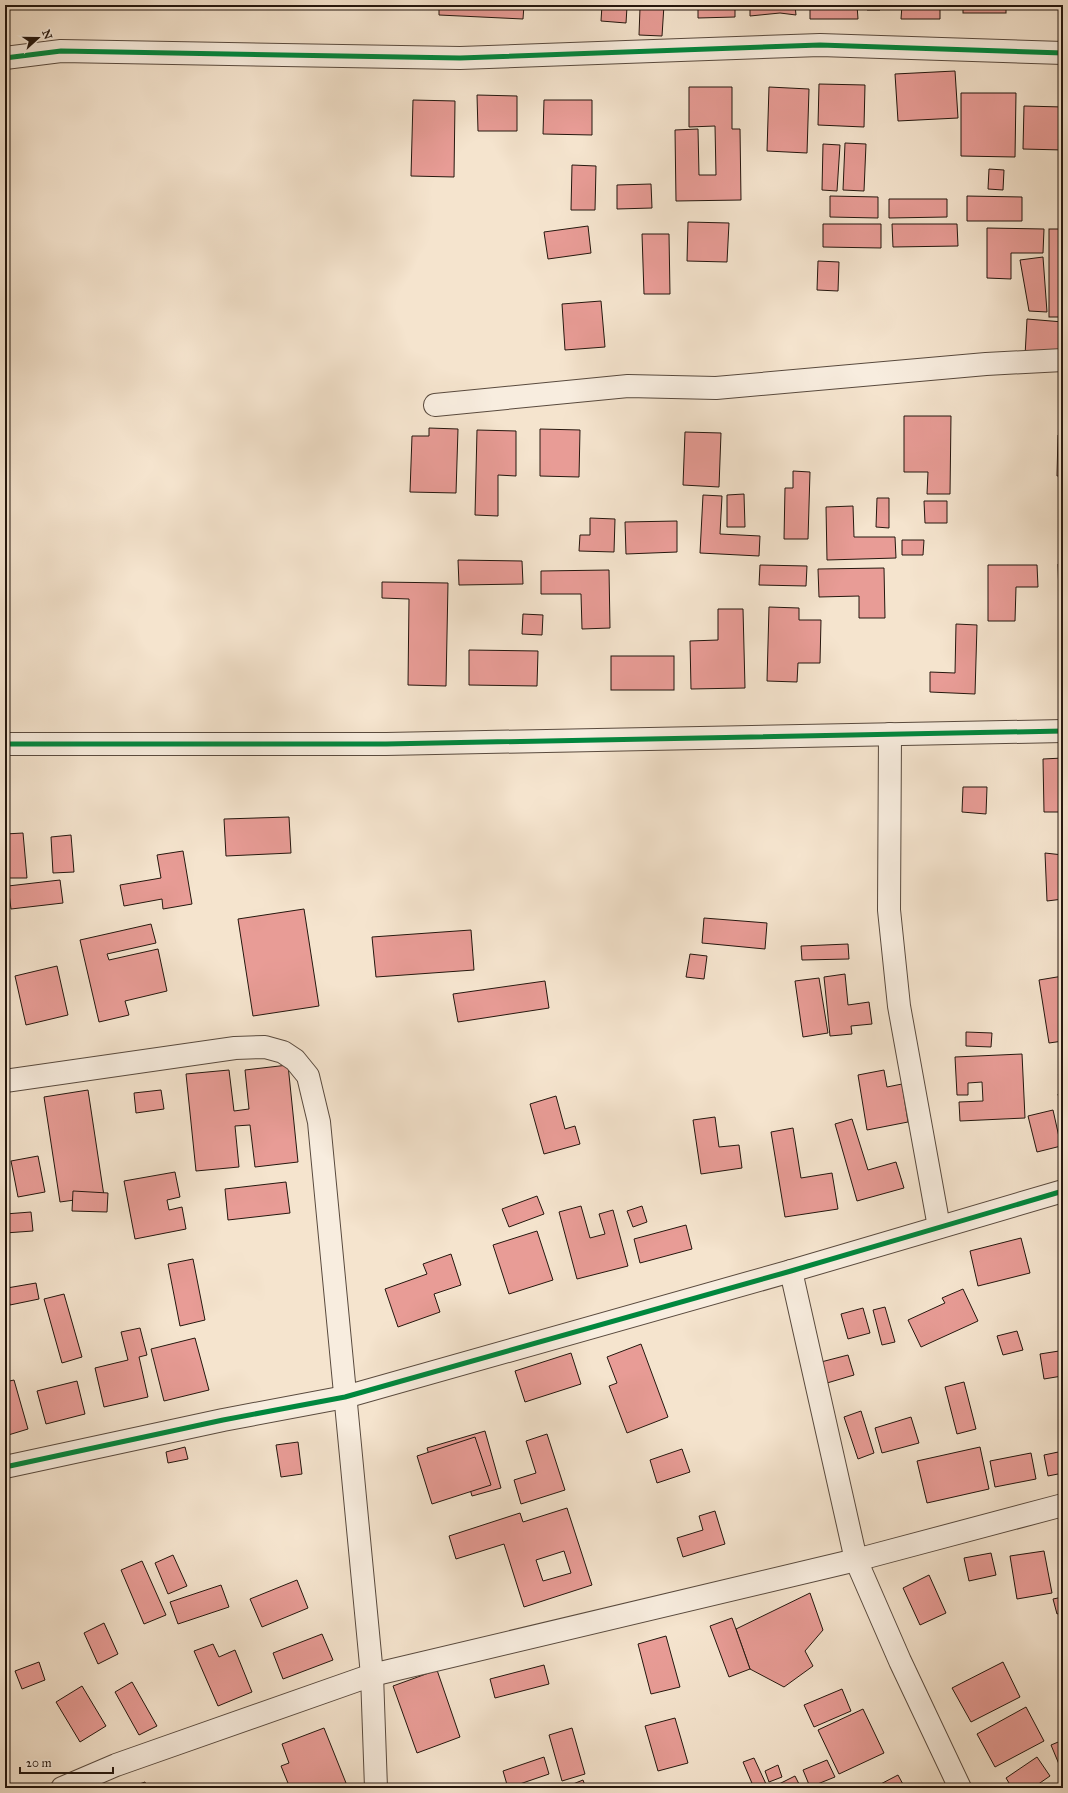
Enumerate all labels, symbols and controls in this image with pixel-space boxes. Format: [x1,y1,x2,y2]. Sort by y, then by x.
north arrow [18,18,58,58]
text: N [39,28,55,42]
scale bar [20,1749,113,1775]
text: 20 m [26,1756,52,1770]

